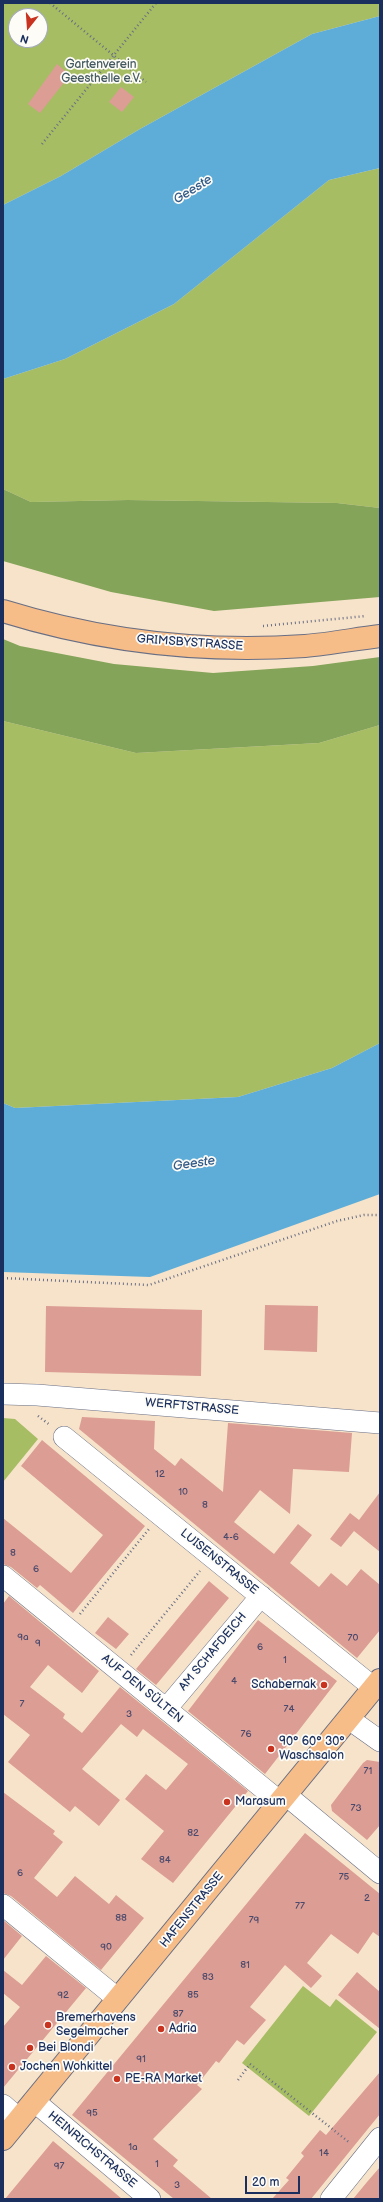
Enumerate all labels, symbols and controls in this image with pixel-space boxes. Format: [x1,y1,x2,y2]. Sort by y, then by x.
north arrow [8,8,48,48]
text: N [19,32,30,46]
park label: Gartenverein Geesthelle e.V. [61,58,141,86]
water label: Geeste [171,172,215,208]
street label: GRIMSBYSTRASSE [136,632,244,654]
water label: Geeste [172,1153,216,1175]
street label: WERFTSTRASSE [144,1396,240,1418]
house number: 12 [155,1468,165,1480]
house number: 10 [178,1486,188,1498]
house number: 8 [202,1499,208,1511]
street label: LUISENSTRASSE [177,1526,261,1598]
house number: 4-6 [223,1531,239,1543]
house number: 8 [10,1547,16,1559]
house number: 6 [33,1563,39,1575]
street label: AM SCHAFDEICH [176,1610,250,1694]
house number: 9a [17,1631,29,1643]
house number: 70 [348,1632,358,1644]
house number: 9 [35,1637,41,1649]
house number: 6 [257,1641,263,1653]
street label: AUF DEN SÜLTEN [98,1652,186,1726]
house number: 1 [283,1654,287,1666]
house number: 4 [231,1675,237,1687]
place label: Schabernak [251,1678,316,1692]
marker: Schabernak [319,1680,329,1690]
house number: 7 [20,1698,24,1710]
house number: 74 [283,1703,295,1715]
house number: 3 [126,1708,132,1720]
house number: 76 [240,1728,252,1740]
place label: 90° 60° 30° Waschsalon [279,1735,345,1763]
marker: 90° 60° 30° Waschsalon [266,1744,276,1754]
house number: 71 [364,1765,372,1777]
place label: Marasum [235,1795,286,1809]
marker: Marasum [222,1797,232,1807]
house number: 73 [350,1802,362,1814]
house number: 82 [187,1827,199,1839]
house number: 84 [159,1854,171,1866]
house number: 6 [17,1867,23,1879]
street label: HAFENSTRASSE [157,1869,227,1951]
house number: 75 [339,1871,349,1883]
house number: 2 [364,1892,370,1904]
house number: 77 [295,1900,305,1912]
house number: 88 [115,1912,127,1924]
house number: 79 [249,1914,259,1926]
house number: 90 [100,1941,112,1953]
house number: 81 [240,1959,250,1971]
house number: 83 [202,1971,214,1983]
house number: 92 [57,1989,69,2001]
house number: 85 [187,1989,199,2001]
house number: 87 [173,2008,183,2020]
place label: Bremerhavens Segelmacher [56,2011,136,2039]
marker: Bremerhavens Segelmacher [43,2020,53,2030]
place label: Adria [169,2022,197,2036]
marker: Adria [156,2024,166,2034]
place label: Bei Blondi [38,2041,93,2055]
marker: Bei Blondi [25,2043,35,2053]
house number: 91 [136,2053,146,2065]
place label: Jochen Wohkittel [20,2060,112,2074]
marker: Jochen Wohkittel [7,2062,17,2072]
place label: PE-RA Market [125,2072,202,2086]
marker: PE-RA Market [112,2074,122,2084]
house number: 95 [86,2107,98,2119]
street label: HEINRICHSTRASSE [45,2109,139,2191]
house number: 1a [128,2141,138,2153]
house number: 14 [319,2147,329,2159]
house number: 1 [155,2158,159,2170]
house number: 97 [54,2160,64,2172]
scale bar [247,2168,302,2194]
text: 20 m [252,2175,279,2190]
house number: 3 [174,2179,180,2191]

